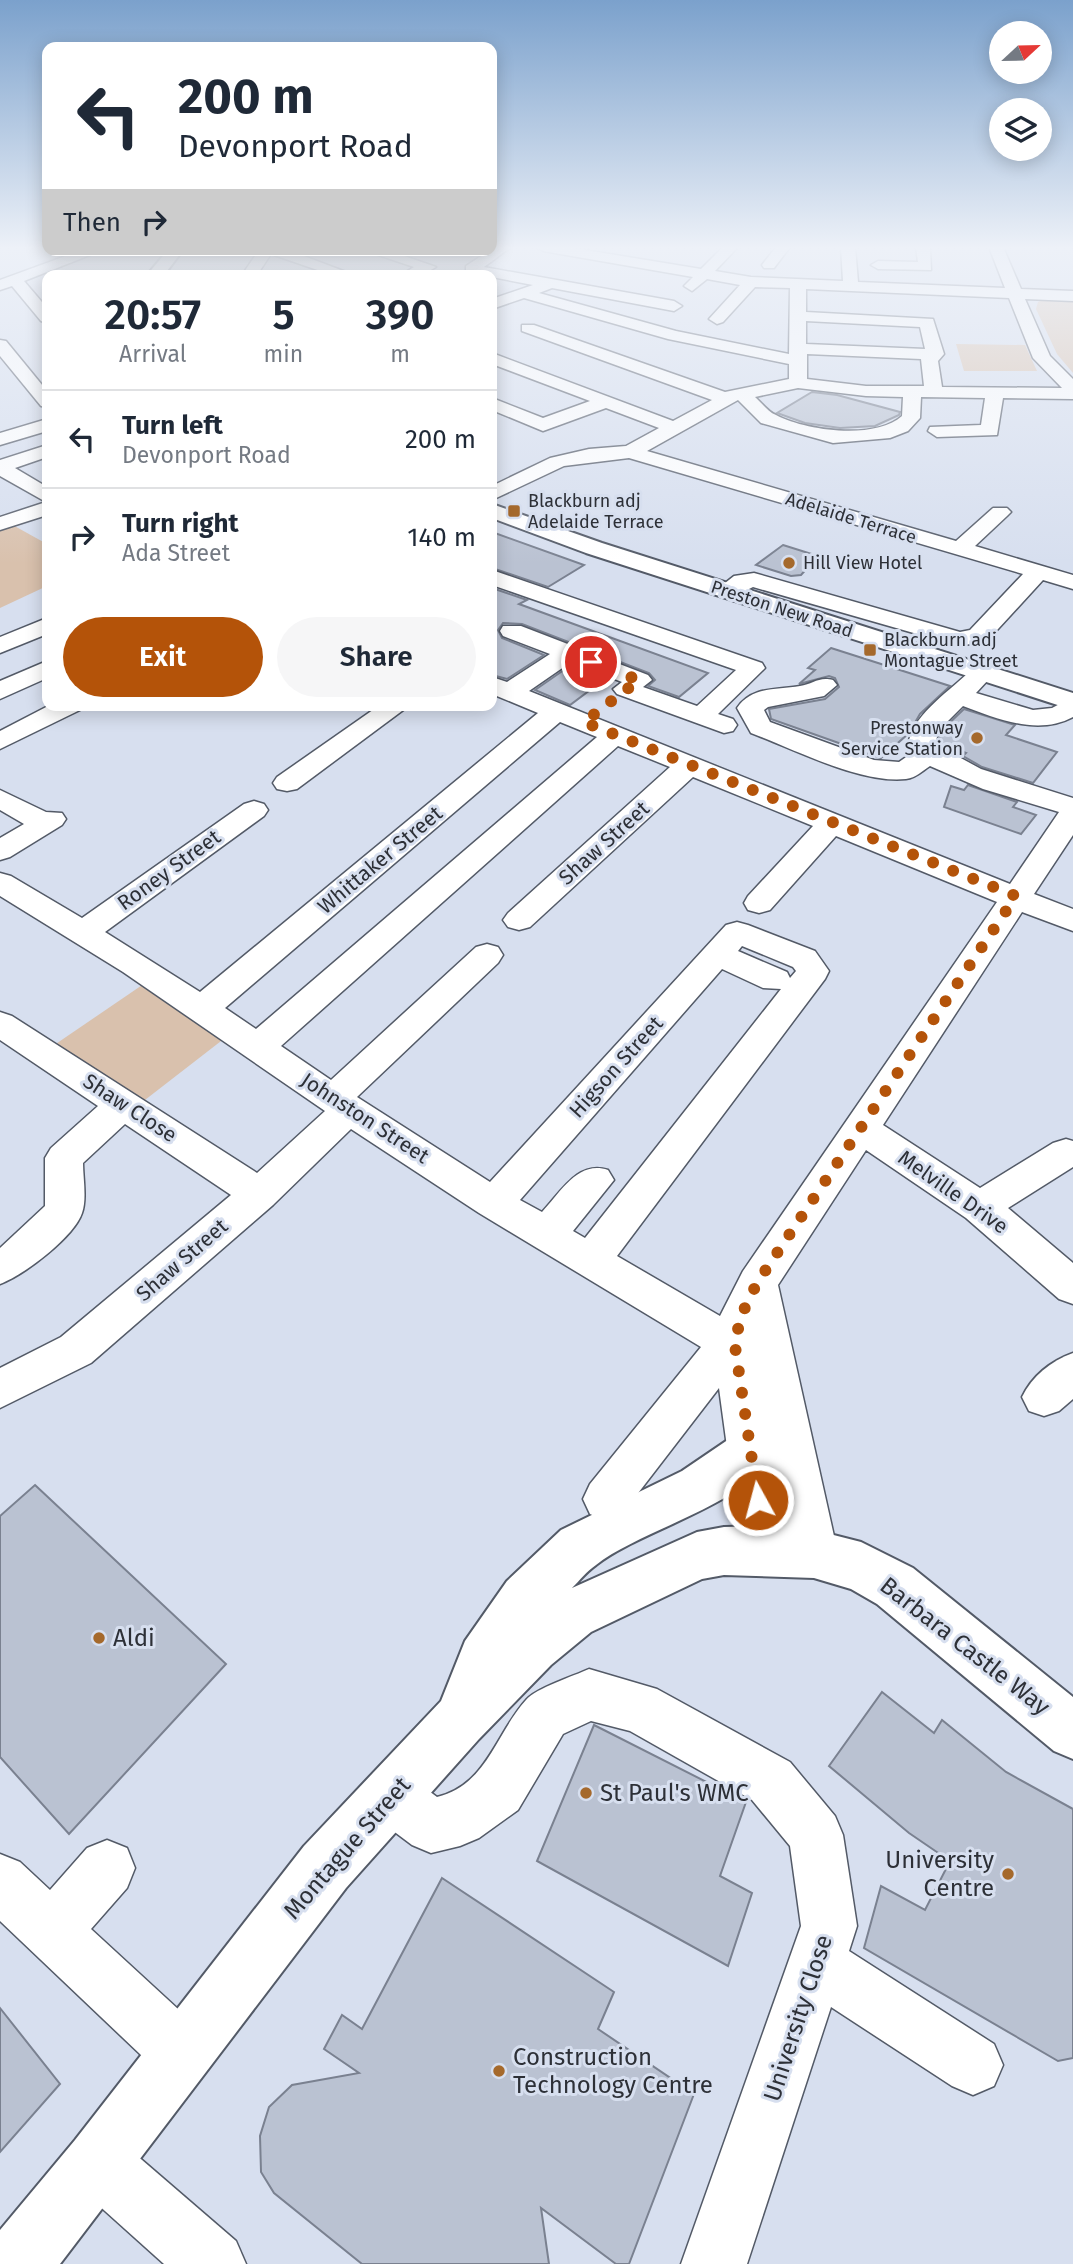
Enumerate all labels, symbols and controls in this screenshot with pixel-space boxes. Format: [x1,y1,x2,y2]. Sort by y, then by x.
north arrow [989,21,1052,84]
map controls [989,21,1052,161]
text: 200 m [178,67,314,126]
icon: left [63,70,154,161]
button: layers [989,98,1052,161]
text: Devonport Road [178,127,413,165]
icon: right [135,203,173,241]
text: Then [63,207,121,238]
text: 20:57 [105,290,201,340]
text: 5 [272,290,295,340]
text: 390 [366,290,434,340]
text: Arrival [119,340,187,368]
text: min [264,340,303,368]
text: m [390,340,410,368]
text: Turn left [122,410,223,441]
icon: left [63,420,101,458]
text: 200 m [405,424,476,455]
text: Devonport Road [122,441,291,469]
street label: Adelaide Terrace [783,488,919,548]
place label: Blackburn adj Adelaide Terrace [528,490,664,533]
marker: Blackburn adj Adelaide Terrace [506,503,522,519]
text: Turn right [122,508,239,539]
icon: right [63,518,101,556]
text: 140 m [407,522,476,553]
text: Ada Street [122,539,230,567]
place label: Hill View Hotel [803,552,922,574]
marker: Hill View Hotel [781,555,797,571]
street label: Preston New Road [708,576,856,642]
button: Exit [63,617,263,697]
button: Share [277,617,476,697]
place label: Blackburn adj Montague Street [884,629,1019,672]
pin [561,632,621,692]
marker: Blackburn adj Montague Street [862,642,878,658]
icon: arrive [572,643,610,681]
place label: Prestonway Service Station [841,717,963,760]
marker: Prestonway Service Station [969,730,985,746]
street label: Shaw Street [553,795,655,890]
street label: Whittaker Street [312,800,448,920]
street label: Roney Street [112,824,226,916]
street label: Higson Street [564,1010,669,1123]
street label: Johnston Street [296,1067,434,1169]
street label: Shaw Close [78,1068,182,1148]
street label: Melville Drive [893,1145,1013,1239]
street label: Shaw Street [131,1213,233,1307]
position arrow [721,1463,795,1537]
street label: Barbara Castle Way [875,1571,1055,1721]
place label: Aldi [113,1624,155,1652]
marker: Aldi [91,1630,107,1646]
street label: Montague Street [278,1771,416,1925]
place label: St Paul's WMC [600,1779,749,1807]
marker: St Paul's WMC [578,1785,594,1801]
place label: University Centre [885,1846,994,1902]
marker: University Centre [1000,1866,1016,1882]
street label: University Close [758,1931,838,2105]
place label: Construction Technology Centre [513,2043,713,2099]
marker: Construction Technology Centre [491,2063,507,2079]

